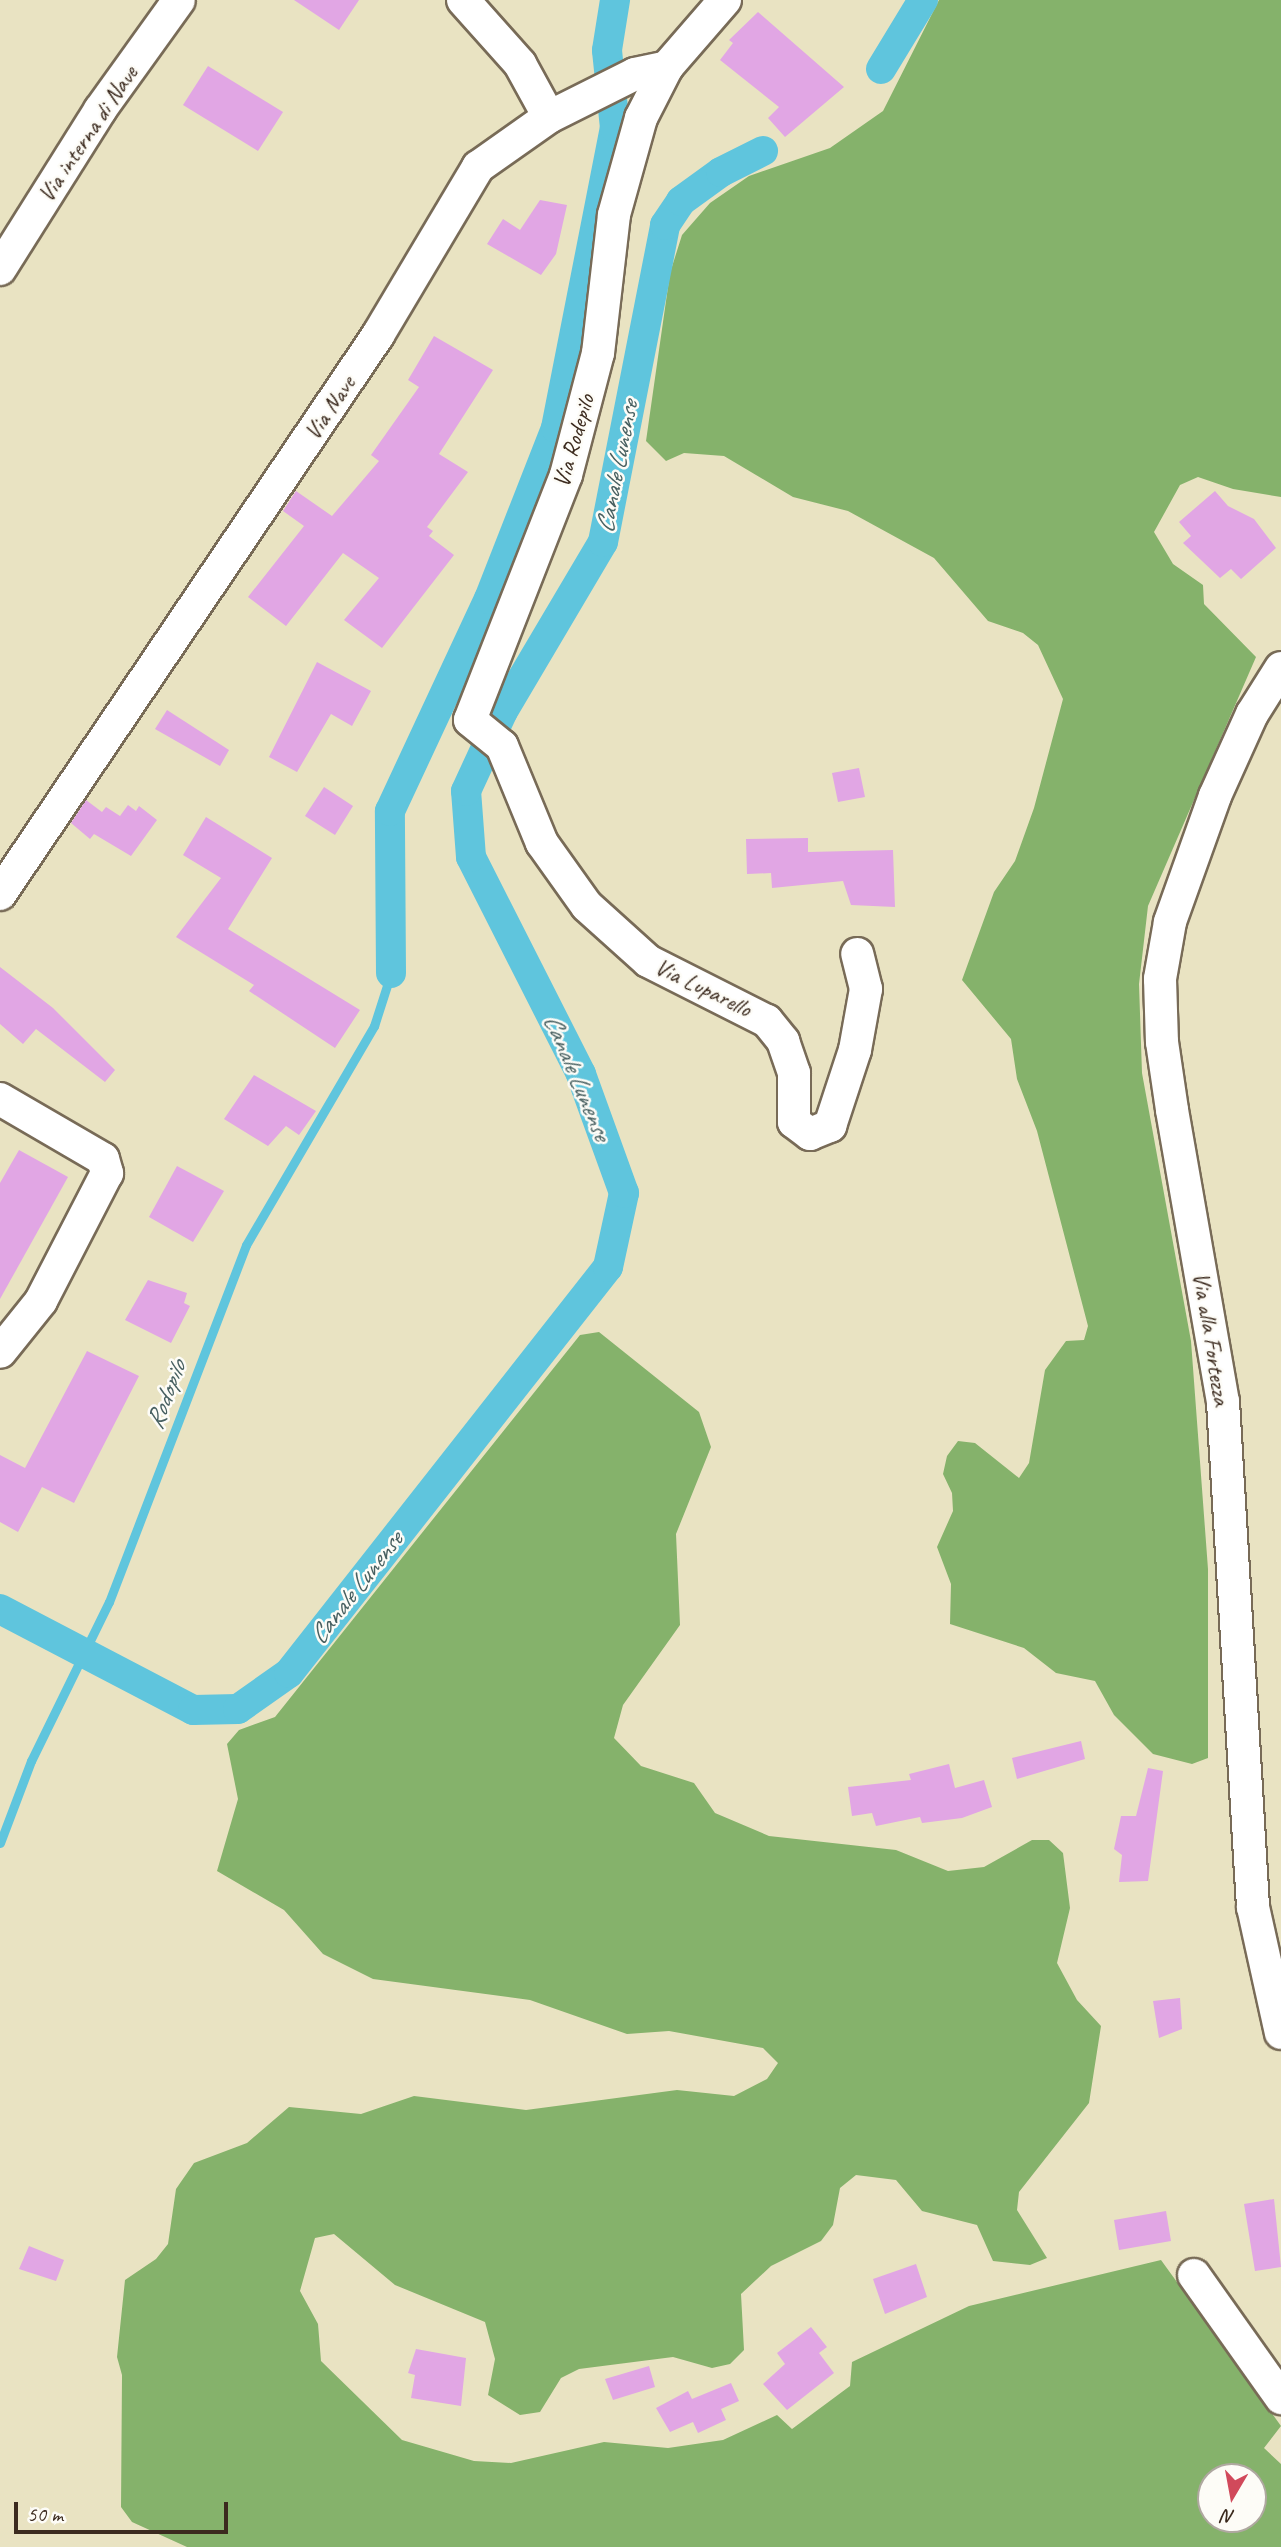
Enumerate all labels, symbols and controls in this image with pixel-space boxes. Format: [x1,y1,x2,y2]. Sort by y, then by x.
street label: Via interna di Nave [32,61,144,207]
street label: Via Nave [298,370,362,446]
street label: Via Rodepilo [547,391,601,491]
water label: Canale Lunense [589,398,645,536]
street label: Via Luparello [651,953,755,1023]
water label: Canale Lunense [537,1009,617,1145]
street label: Via alla Fortezza [1186,1271,1236,1407]
water label: Rodopilo [139,1356,193,1434]
water label: Canale Lunense [303,1526,409,1650]
north arrow [1197,2463,1267,2533]
scale bar [18,2488,231,2532]
text: 50 m [27,2501,63,2527]
text: N [1221,2504,1237,2530]

